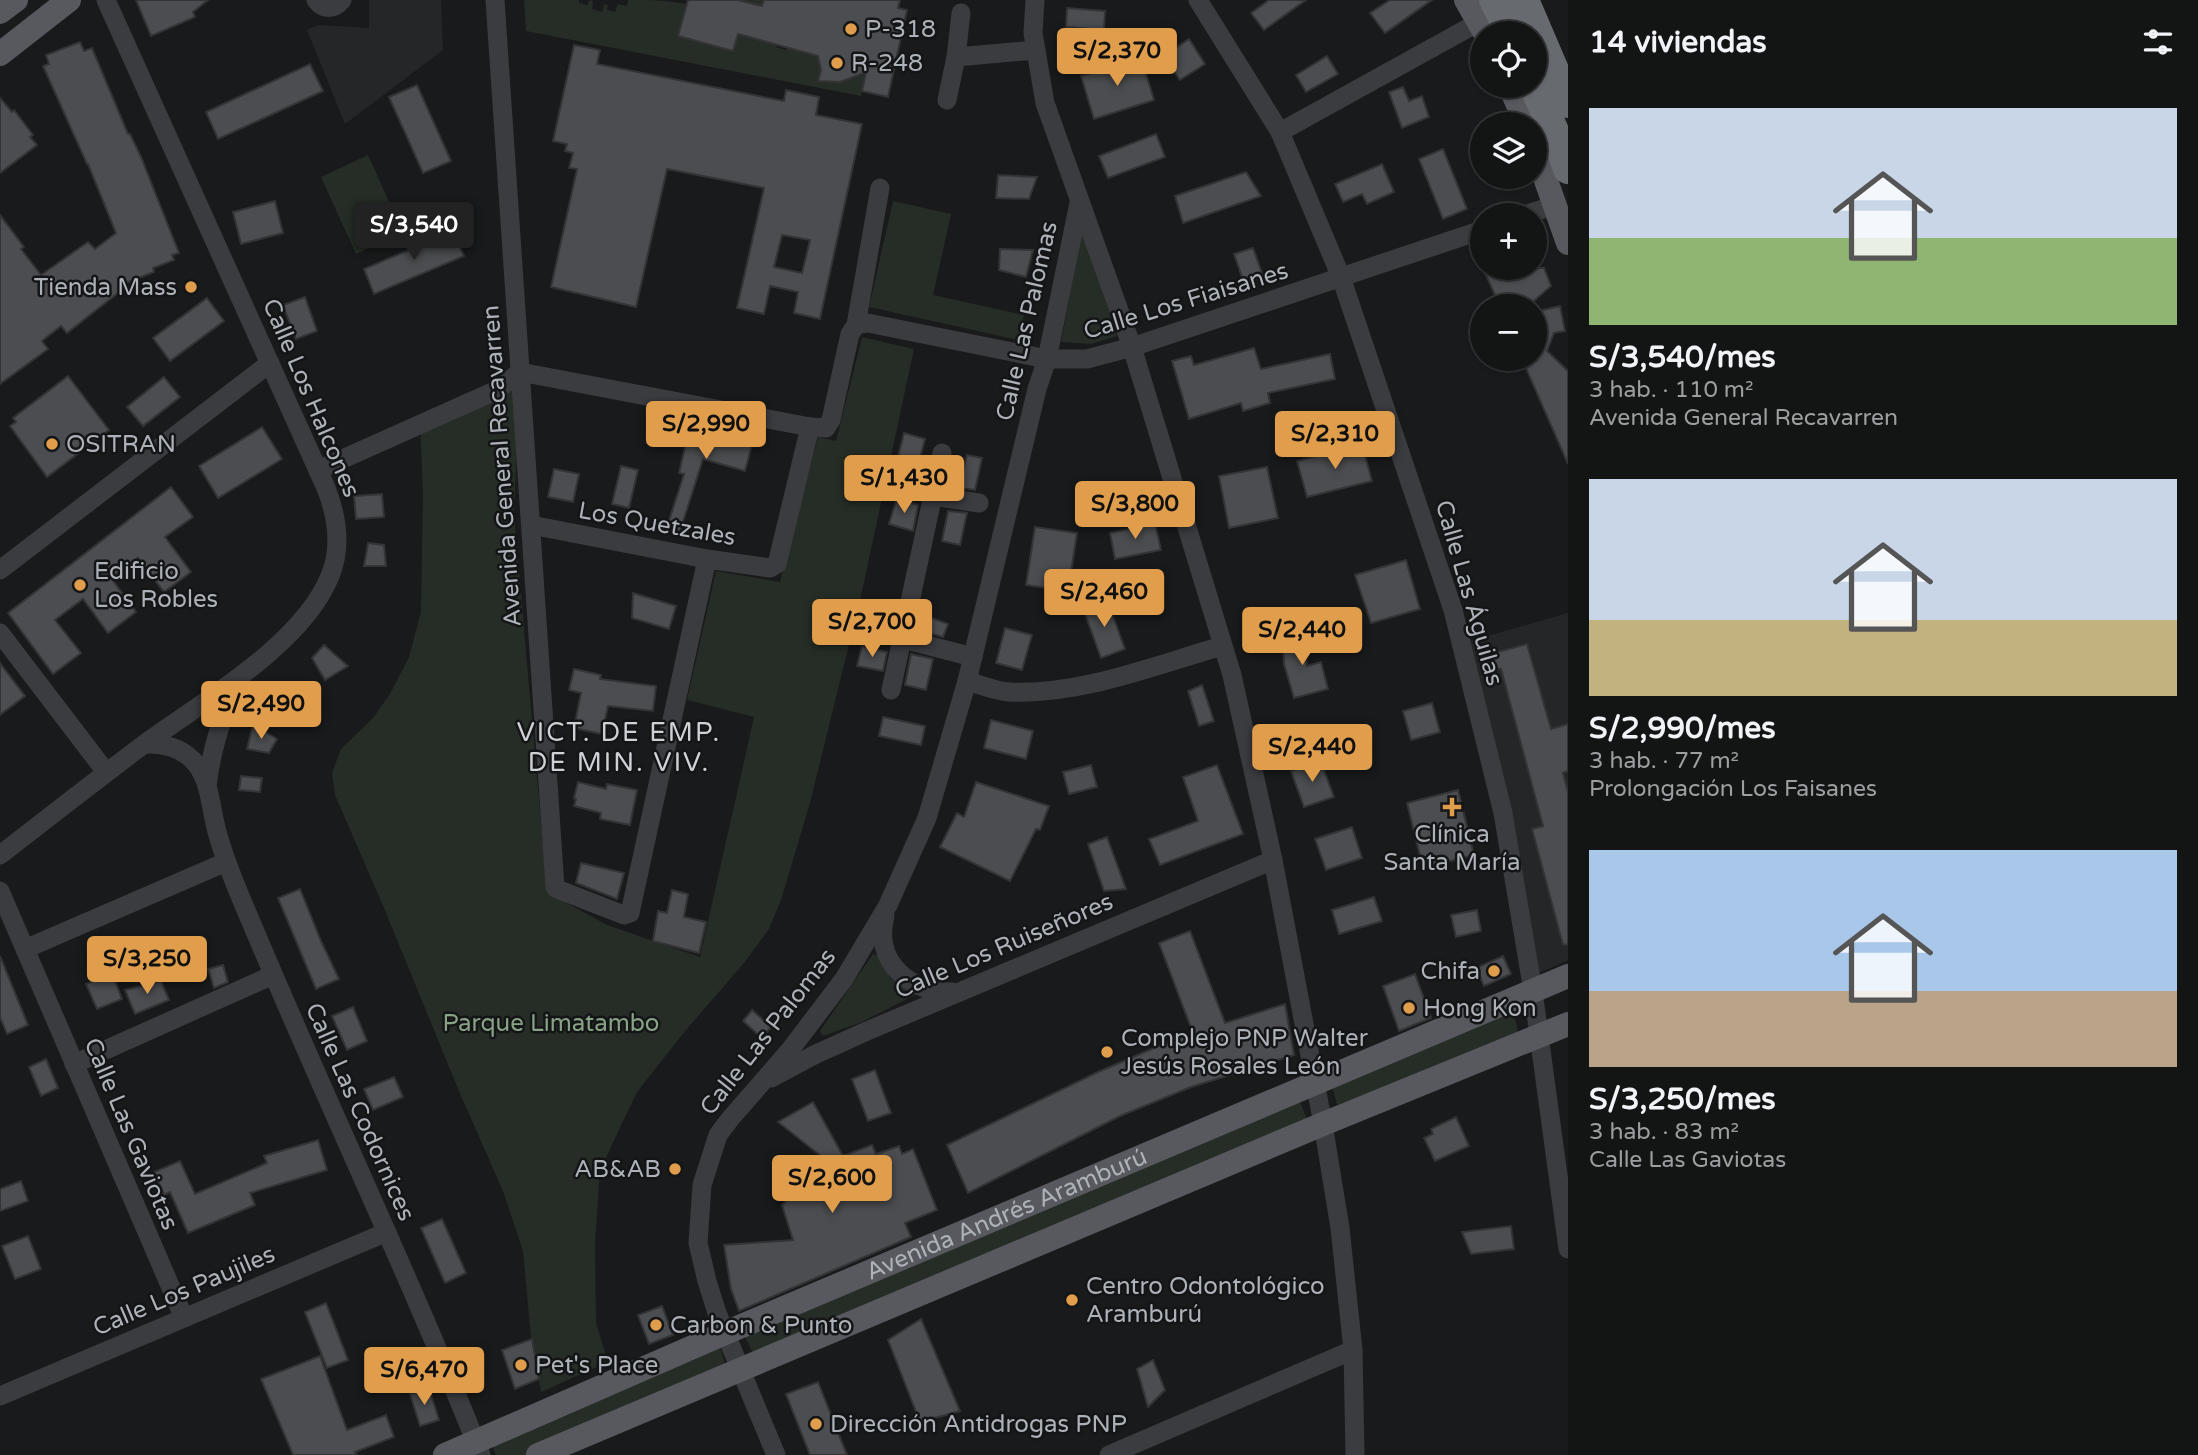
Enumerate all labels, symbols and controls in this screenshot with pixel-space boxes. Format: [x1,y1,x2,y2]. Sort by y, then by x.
place label: P-318 [865,15,936,44]
marker: P-318 [843,21,859,37]
map controls [1470,21,1547,371]
button: locate [1470,21,1547,98]
icon: filters [2139,23,2177,61]
text: 14 viviendas [1589,24,1767,61]
pin: S/2,370 [1052,28,1182,88]
text: S/2,370 [1073,37,1161,65]
place label: R-248 [851,49,923,78]
marker: R-248 [829,55,845,71]
button: layers [1470,112,1547,189]
icon: home [1820,153,1946,279]
pin: S/3,540 [349,202,479,262]
button: + [1470,203,1547,280]
text: S/3,540 [370,211,458,239]
street label: Calle Las Palomas [990,219,1064,423]
street label: Calle Los Fiaisanes [1080,256,1292,346]
place label: Tienda Mass [34,273,177,302]
marker: Tienda Mass [183,279,199,295]
street label: Calle Los Halcones [256,294,366,502]
button: − [1470,294,1547,371]
street label: Avenida General Recavarren [476,304,528,628]
text: S/3,540/mes [1589,339,1776,376]
text: 3 hab. · 110 m² [1589,376,1754,404]
pin: S/2,990 [641,402,771,461]
text: Avenida General Recavarren [1589,404,1898,432]
text: S/2,990 [662,410,750,438]
pin: S/2,310 [1270,412,1400,471]
text: S/2,310 [1291,420,1379,448]
place label: OSITRAN [66,430,176,459]
marker: OSITRAN [44,436,60,452]
pin: S/1,430 [839,456,969,515]
text: S/1,430 [860,464,948,492]
pin: S/3,800 [1070,482,1200,541]
text: S/3,800 [1091,490,1179,518]
street label: Los Quetzales [576,496,738,552]
street label: Calle Las Águilas [1429,497,1510,689]
icon: home [1820,524,1946,650]
place label: Edificio Los Robles [94,557,218,614]
pin: S/2,460 [1039,570,1169,629]
marker: Edificio Los Robles [72,577,88,593]
text: S/2,460 [1060,578,1148,606]
pin: S/2,700 [807,600,937,659]
text: S/2,700 [828,608,916,636]
pin: S/2,440 [1237,608,1367,667]
text: S/2,440 [1258,616,1346,644]
pin: S/2,490 [196,682,326,741]
text: S/2,490 [217,690,305,718]
text: S/2,990/mes [1589,710,1776,747]
district label: VICT. DE EMP. DE MIN. VIV. [517,717,721,778]
pin: S/2,440 [1247,724,1377,784]
text: S/2,440 [1268,733,1356,761]
text: 3 hab. · 77 m² [1589,747,1739,775]
text: Prolongación Los Faisanes [1589,775,1877,803]
marker: Clínica Santa María [1442,797,1462,817]
place label: Clínica Santa María [1384,820,1520,877]
street label: Calle Los Ruiseñores [891,887,1117,1005]
icon: home [1820,895,1946,1021]
pin: S/3,250 [82,936,212,996]
street label: Calle Las Palomas [694,943,842,1121]
text: S/3,250 [103,945,191,973]
place label: Chifa [1420,957,1480,986]
marker: Chifa [1486,963,1502,979]
place label: Hong Kon [1423,994,1537,1023]
street label: Calle Las Codornices [299,999,421,1225]
marker: Hong Kon [1401,1000,1417,1016]
park label: Parque Limatambo [443,1009,659,1038]
place label: Complejo PNP Walter Jesús Rosales León [1121,1024,1369,1081]
street label: Calle Las Gaviotas [77,1034,185,1234]
marker: Complejo PNP Walter Jesús Rosales León [1099,1044,1115,1060]
text: S/3,250/mes [1589,1081,1776,1118]
text: 3 hab. · 83 m² [1589,1118,1739,1146]
street label: Avenida Andrés Aramburú [861,1141,1151,1286]
text: Calle Las Gaviotas [1589,1146,1786,1174]
place label: AB&AB [574,1155,661,1184]
pin: S/2,600 [767,1156,897,1215]
marker: AB&AB [667,1161,683,1177]
text: S/2,600 [788,1164,876,1192]
street label: Calle Los Paujiles [89,1240,279,1342]
place label: Centro Odontológico Aramburú [1086,1272,1325,1329]
marker: Centro Odontológico Aramburú [1064,1292,1080,1308]
place label: Carbon & Punto [670,1311,852,1340]
marker: Carbon & Punto [648,1317,664,1333]
pin: S/6,470 [359,1348,489,1407]
place label: Pet's Place [535,1351,658,1380]
text: S/6,470 [380,1356,468,1384]
marker: Pet's Place [513,1357,529,1373]
place label: Dirección Antidrogas PNP [830,1410,1127,1439]
marker: Dirección Antidrogas PNP [808,1416,824,1432]

